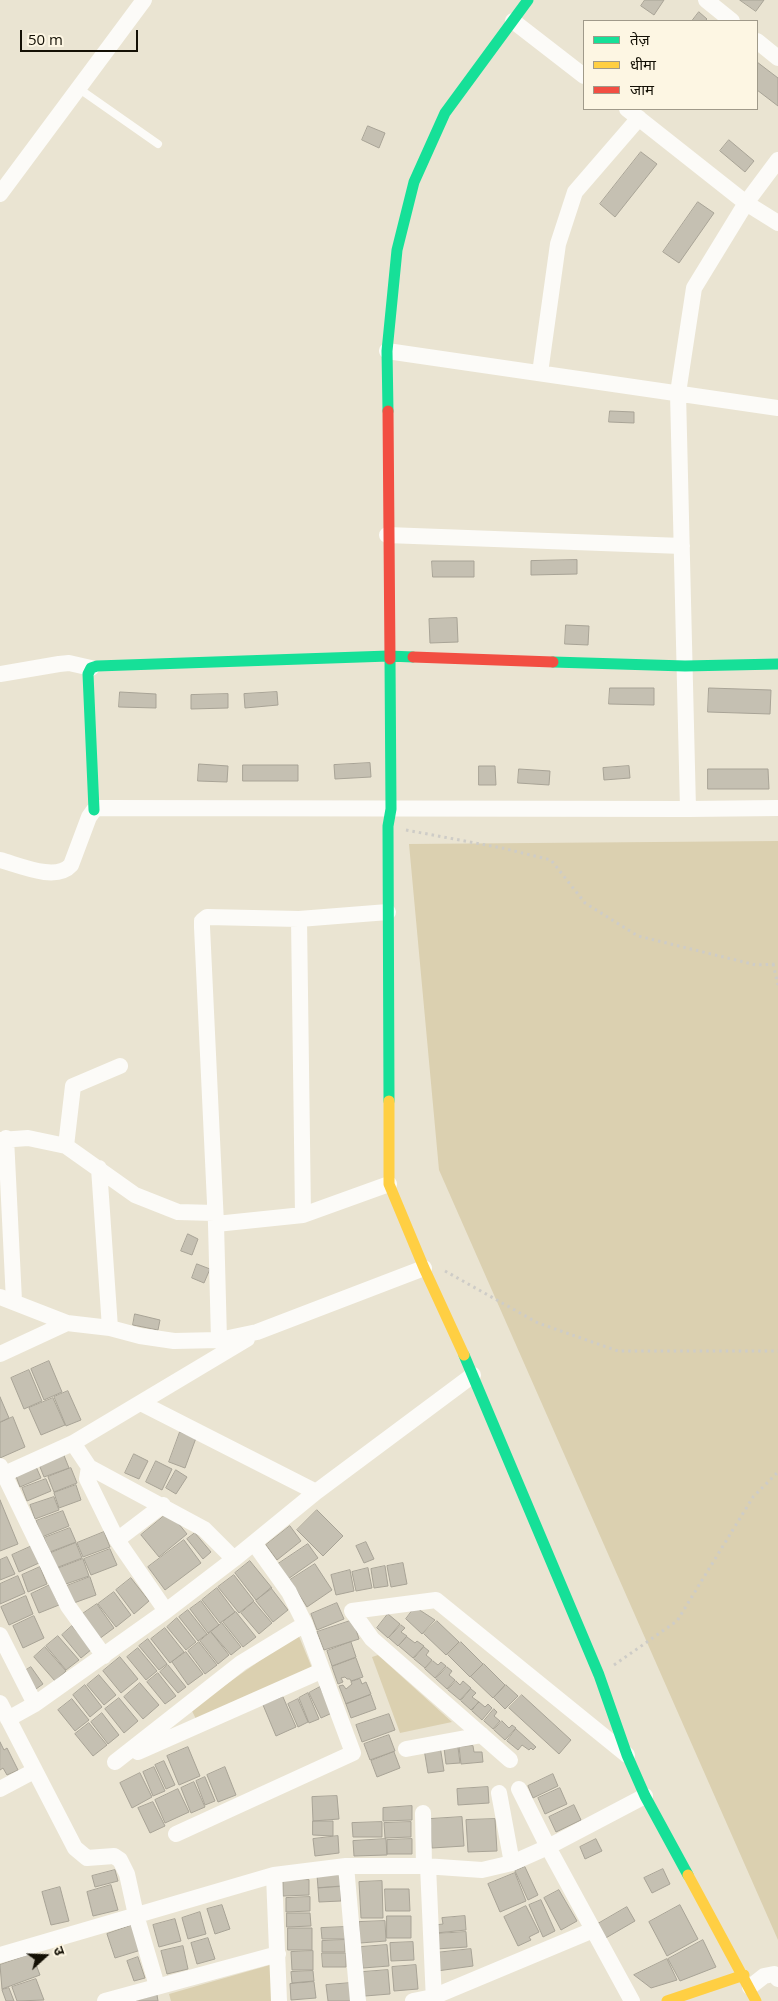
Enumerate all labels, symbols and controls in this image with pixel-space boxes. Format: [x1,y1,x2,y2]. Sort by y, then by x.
scale bar [22,20,140,52]
legend [583,20,758,110]
text: 50 m [28,29,63,49]
text: तेज़ [630,29,650,49]
text: धीमा [630,54,656,74]
text: जाम [630,79,654,99]
north arrow [20,1931,70,1981]
text: उ [49,1944,70,1958]

